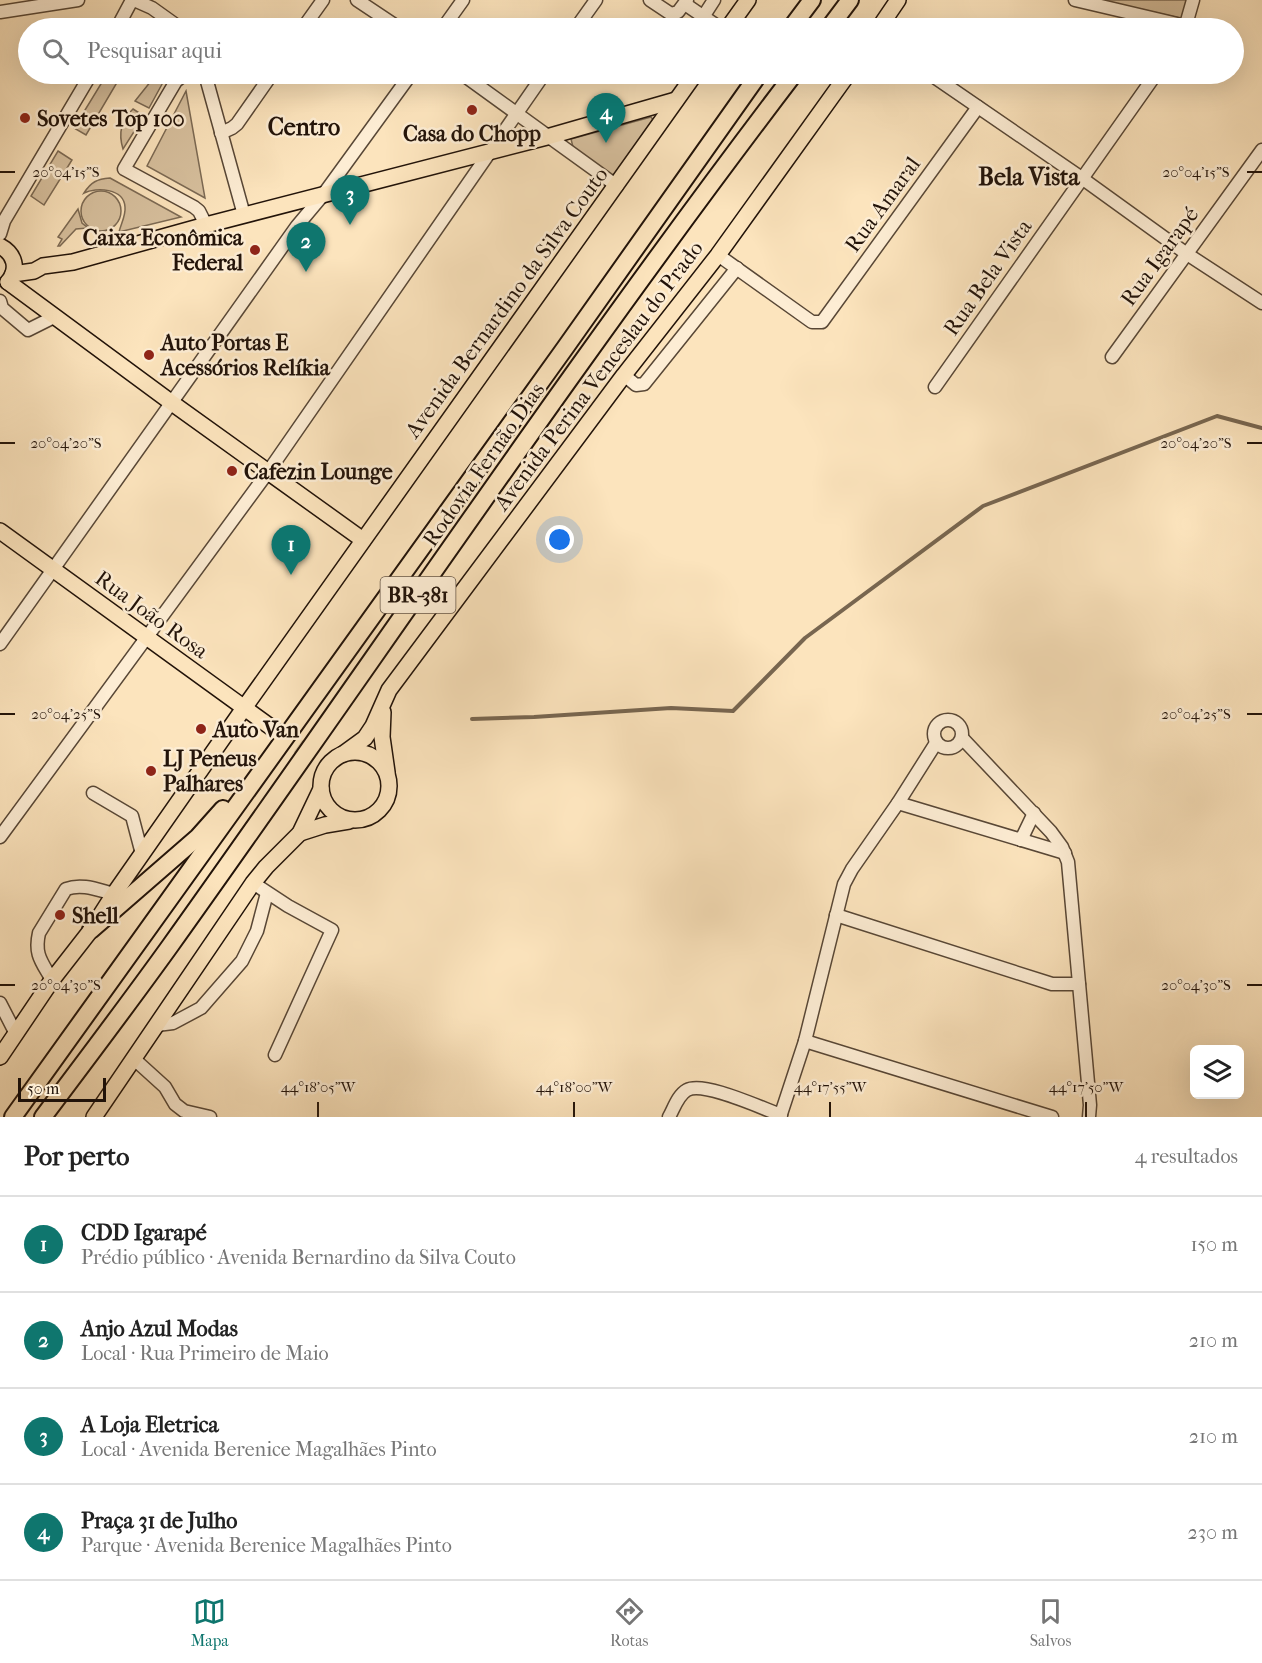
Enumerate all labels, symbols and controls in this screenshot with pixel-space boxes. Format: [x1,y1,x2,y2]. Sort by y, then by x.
search box [18,18,1244,84]
icon: search [39,35,72,68]
text: Pesquisar aqui [87,38,222,64]
pin: 4 [586,94,626,143]
marker: Casa do Chopp [465,103,479,117]
place label: Sovetes Top 100 [37,106,185,132]
marker: Sovetes Top 100 [18,111,32,125]
district label: Centro [268,113,340,141]
place label: Casa do Chopp [403,121,541,147]
street label: Rua Amaral [840,152,926,257]
street label: Avenida Bernardino da Silva Couto [399,162,614,444]
text: 20°04'15"S [32,163,100,181]
district label: Bela Vista [978,163,1081,191]
text: 20°04'15"S [1162,163,1230,181]
pin: 3 [330,176,370,225]
street label: Rua Igarapé [1115,202,1204,311]
street label: Rua Bela Vista [938,214,1038,341]
pin: 2 [286,222,326,272]
place label: Caixa Econômica Federal [83,225,244,276]
street label: Avenida Perina Venceslau do Prado [488,236,709,516]
marker: Caixa Econômica Federal [248,243,262,257]
place label: Auto Portas E Acessórios Relíkia [159,330,331,381]
marker: Auto Portas E Acessórios Relíkia [142,348,156,362]
street label: Rodovia Fernão Dias [417,378,550,552]
text: 20°04'20"S [30,434,102,452]
text: 20°04'20"S [1160,434,1232,452]
place label: Cafezin Lounge [244,459,393,485]
marker: Cafezin Lounge [225,464,239,478]
your location [545,525,574,554]
pin: 1 [272,526,310,575]
street label: Rua João Rosa [90,565,214,665]
road number: BR-381 [380,577,456,613]
text: 20°04'25"S [31,705,101,723]
text: 20°04'25"S [1161,705,1231,723]
place label: Auto Van [211,717,299,743]
marker: Auto Van [194,722,208,736]
place label: LJ Peneus Palhares [163,746,257,797]
marker: LJ Peneus Palhares [144,764,158,778]
place label: Shell [72,903,119,929]
marker: Shell [53,908,67,922]
text: 20°04'30"S [31,976,101,994]
text: 20°04'30"S [1161,976,1231,994]
map controls [1190,1045,1244,1099]
button: layers [1190,1045,1244,1099]
scale bar [18,1075,106,1102]
text: 44°18'05"W [281,1078,357,1096]
text: 44°18'00"W [536,1078,614,1096]
text: 44°17'55"W [794,1078,868,1096]
text: 44°17'50"W [1049,1078,1124,1096]
text: 50 m [27,1079,59,1098]
text: Por perto [24,1141,129,1172]
text: 4 resultados [1135,1145,1238,1168]
text: CDD Igarapé [81,1220,207,1246]
text: 1 [40,1233,47,1256]
text: 150 m [1190,1233,1238,1256]
text: Prédio público · Avenida Bernardino da Silva Couto [81,1246,516,1269]
text: Anjo Azul Modas [81,1316,238,1342]
text: 2 [38,1329,49,1352]
text: 210 m [1189,1329,1238,1352]
text: Local · Rua Primeiro de Maio [81,1342,329,1365]
text: A Loja Eletrica [81,1412,219,1438]
text: 3 [39,1425,48,1448]
text: 210 m [1189,1425,1238,1448]
text: Local · Avenida Berenice Magalhães Pinto [81,1438,437,1461]
text: Praça 31 de Julho [81,1508,237,1534]
text: 4 [38,1521,49,1544]
text: 230 m [1188,1521,1238,1544]
text: Parque · Avenida Berenice Magalhães Pinto [81,1534,452,1557]
tab: Mapa [191,1595,229,1650]
tab: Rotas [610,1595,649,1650]
tab: Salvos [1030,1595,1071,1650]

